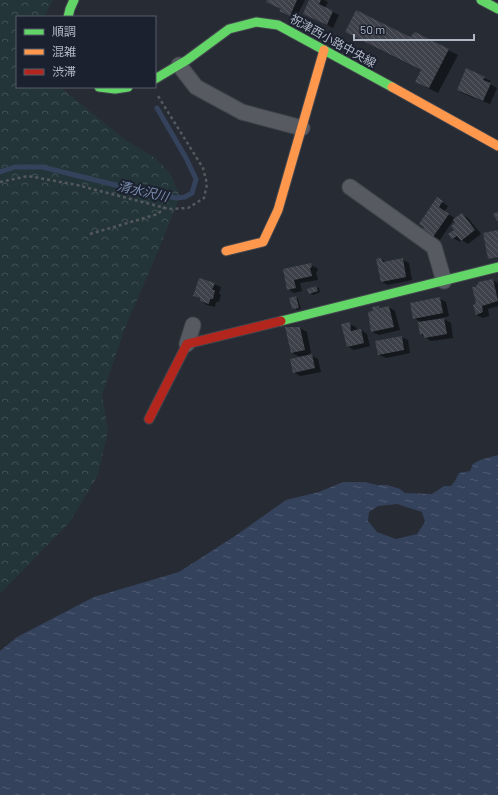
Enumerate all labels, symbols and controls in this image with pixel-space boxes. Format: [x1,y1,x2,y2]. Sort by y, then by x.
street label: 祝津西小路中央線 [288,11,379,70]
legend [16,16,156,88]
scale bar [354,16,474,42]
text: 50 m [360,22,385,36]
text: 順調 [52,24,76,38]
text: 混雑 [52,44,76,58]
text: 渋滞 [52,64,76,78]
water label: 清水沢川 [116,177,172,205]

